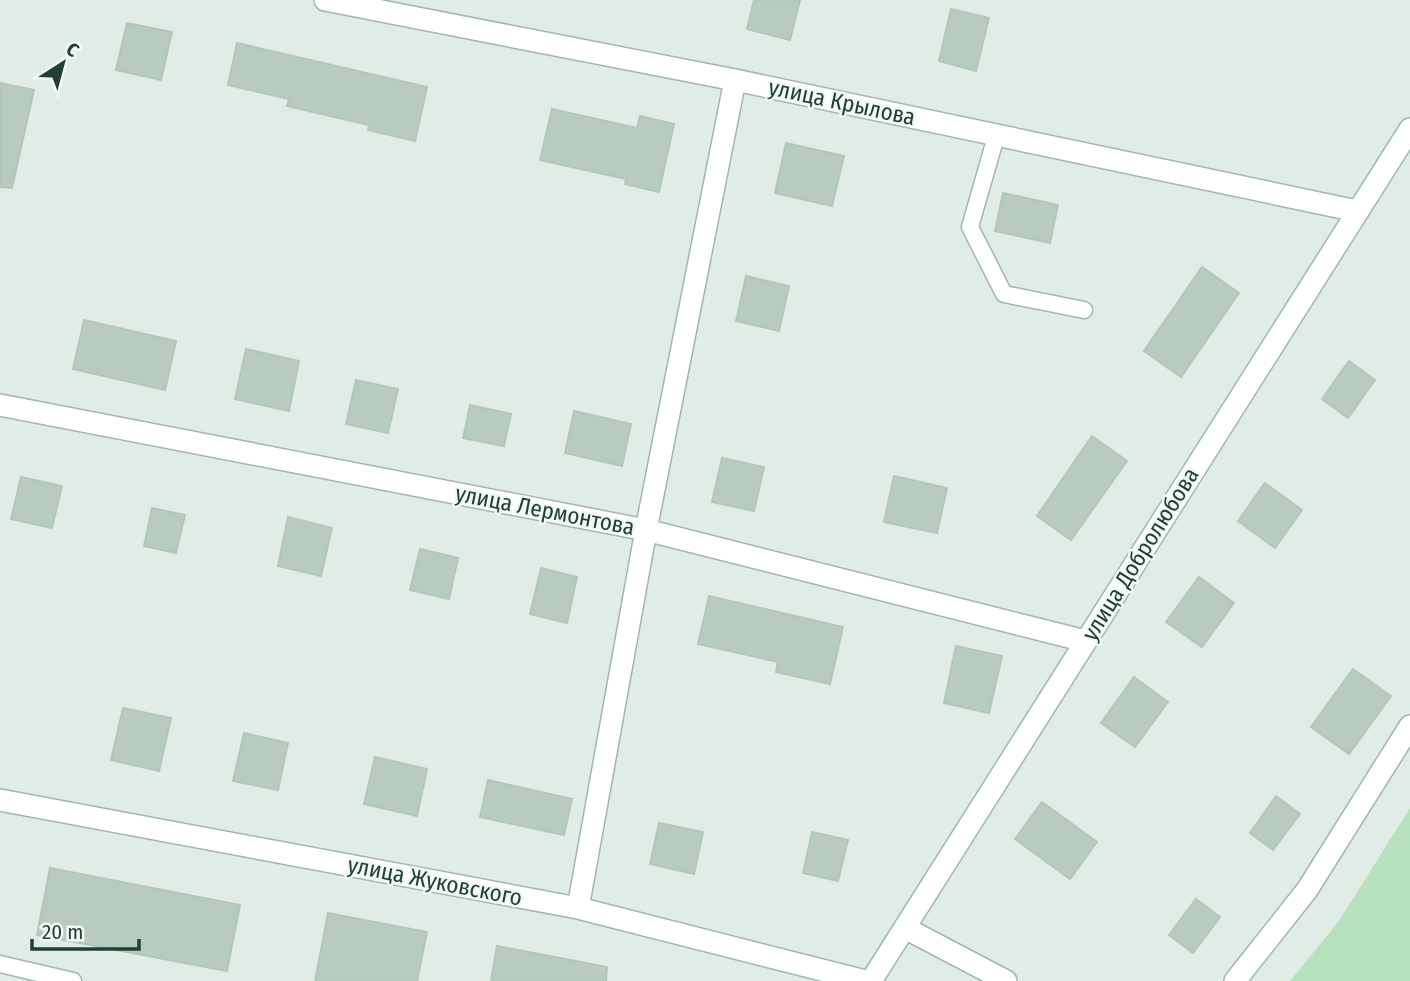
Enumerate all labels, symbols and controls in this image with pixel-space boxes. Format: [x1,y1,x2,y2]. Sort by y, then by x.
north arrow [28,28,98,98]
text: С [62,37,84,62]
street label: улица Крылова [766,73,918,131]
street label: улица Добролюбова [1075,462,1205,646]
street label: улица Лермонтова [453,479,637,541]
street label: улица Жуковского [345,850,525,912]
scale bar [32,908,138,952]
text: 20 m [42,919,83,945]

